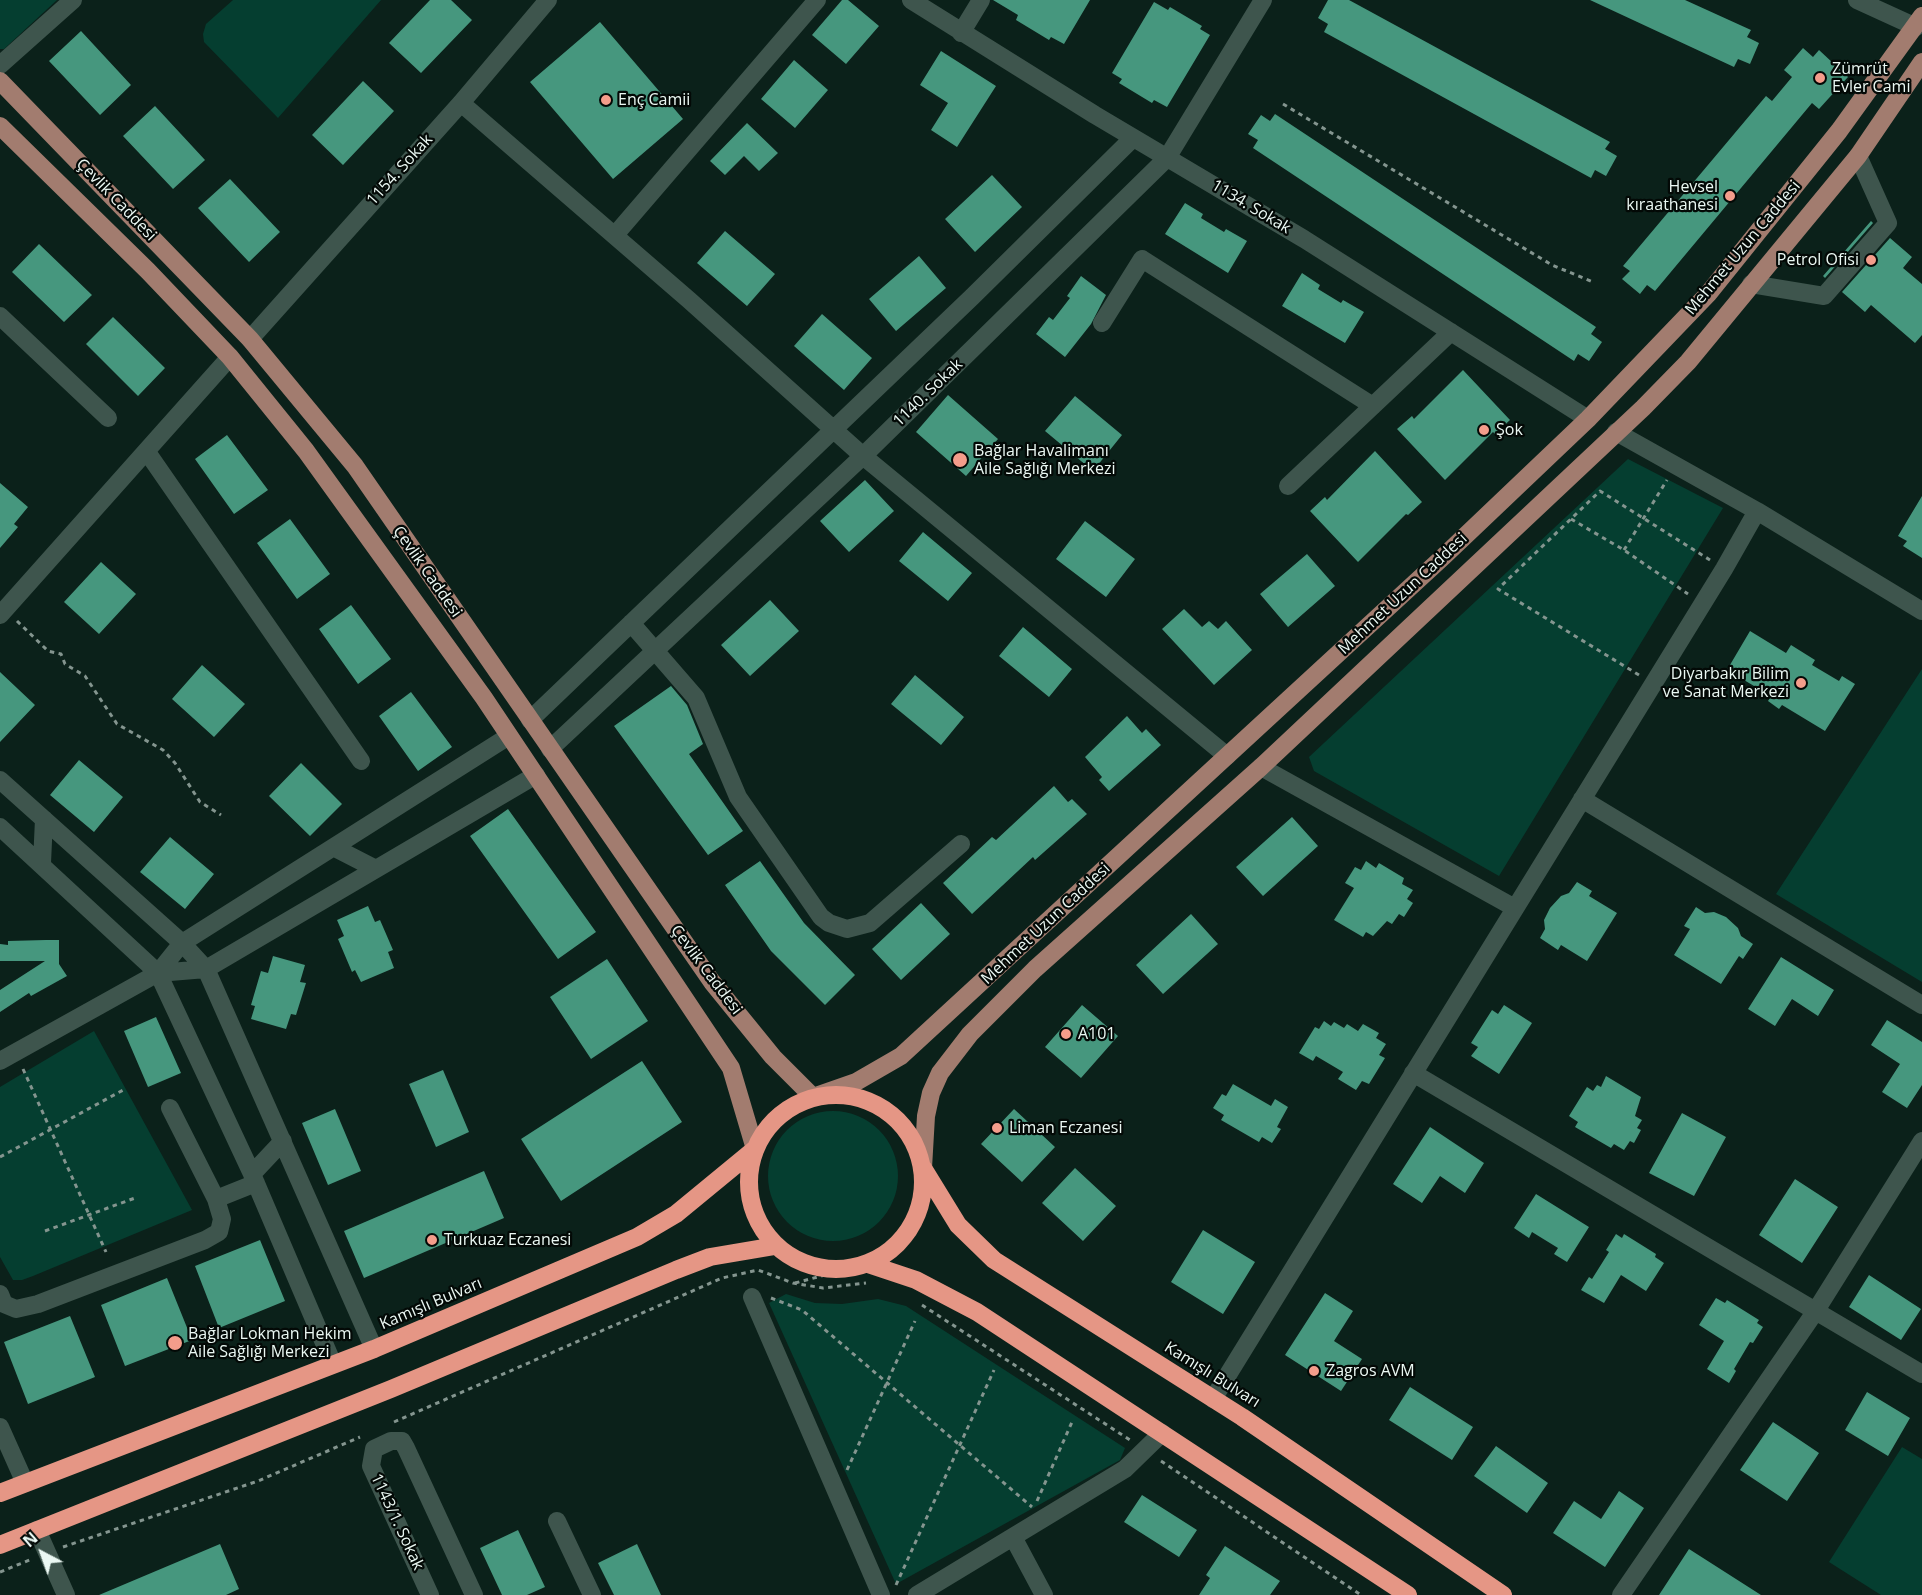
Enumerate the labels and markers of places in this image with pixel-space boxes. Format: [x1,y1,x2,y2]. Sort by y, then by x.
place label: Zümrüt Evler Cami [1832,59,1910,97]
marker: Zümrüt Evler Cami [1813,71,1827,85]
place label: Enç Camii [618,90,690,110]
marker: Enç Camii [599,93,613,107]
place label: Hevsel kıraathanesi [1626,177,1718,215]
marker: Hevsel kıraathanesi [1723,189,1737,203]
place label: Petrol Ofisi [1777,250,1859,270]
marker: Petrol Ofisi [1864,253,1878,267]
place label: Şok [1496,420,1523,440]
marker: Şok [1477,423,1491,437]
place label: Bağlar Havalimanı Aile Sağlığı Merkezi [974,441,1115,479]
marker: Bağlar Havalimanı Aile Sağlığı Merkezi [951,451,969,469]
place label: Diyarbakır Bilim ve Sanat Merkezi [1663,664,1789,702]
marker: Diyarbakır Bilim ve Sanat Merkezi [1794,676,1808,690]
place label: A101 [1078,1024,1116,1044]
marker: A101 [1059,1027,1073,1041]
place label: Liman Eczanesi [1009,1118,1122,1138]
marker: Liman Eczanesi [990,1121,1004,1135]
place label: Turkuaz Eczanesi [444,1230,571,1250]
marker: Turkuaz Eczanesi [425,1233,439,1247]
place label: Bağlar Lokman Hekim Aile Sağlığı Merkezi [188,1324,352,1362]
marker: Bağlar Lokman Hekim Aile Sağlığı Merkezi [166,1334,184,1352]
place label: Zagros AVM [1326,1361,1415,1381]
marker: Zagros AVM [1307,1364,1321,1378]

